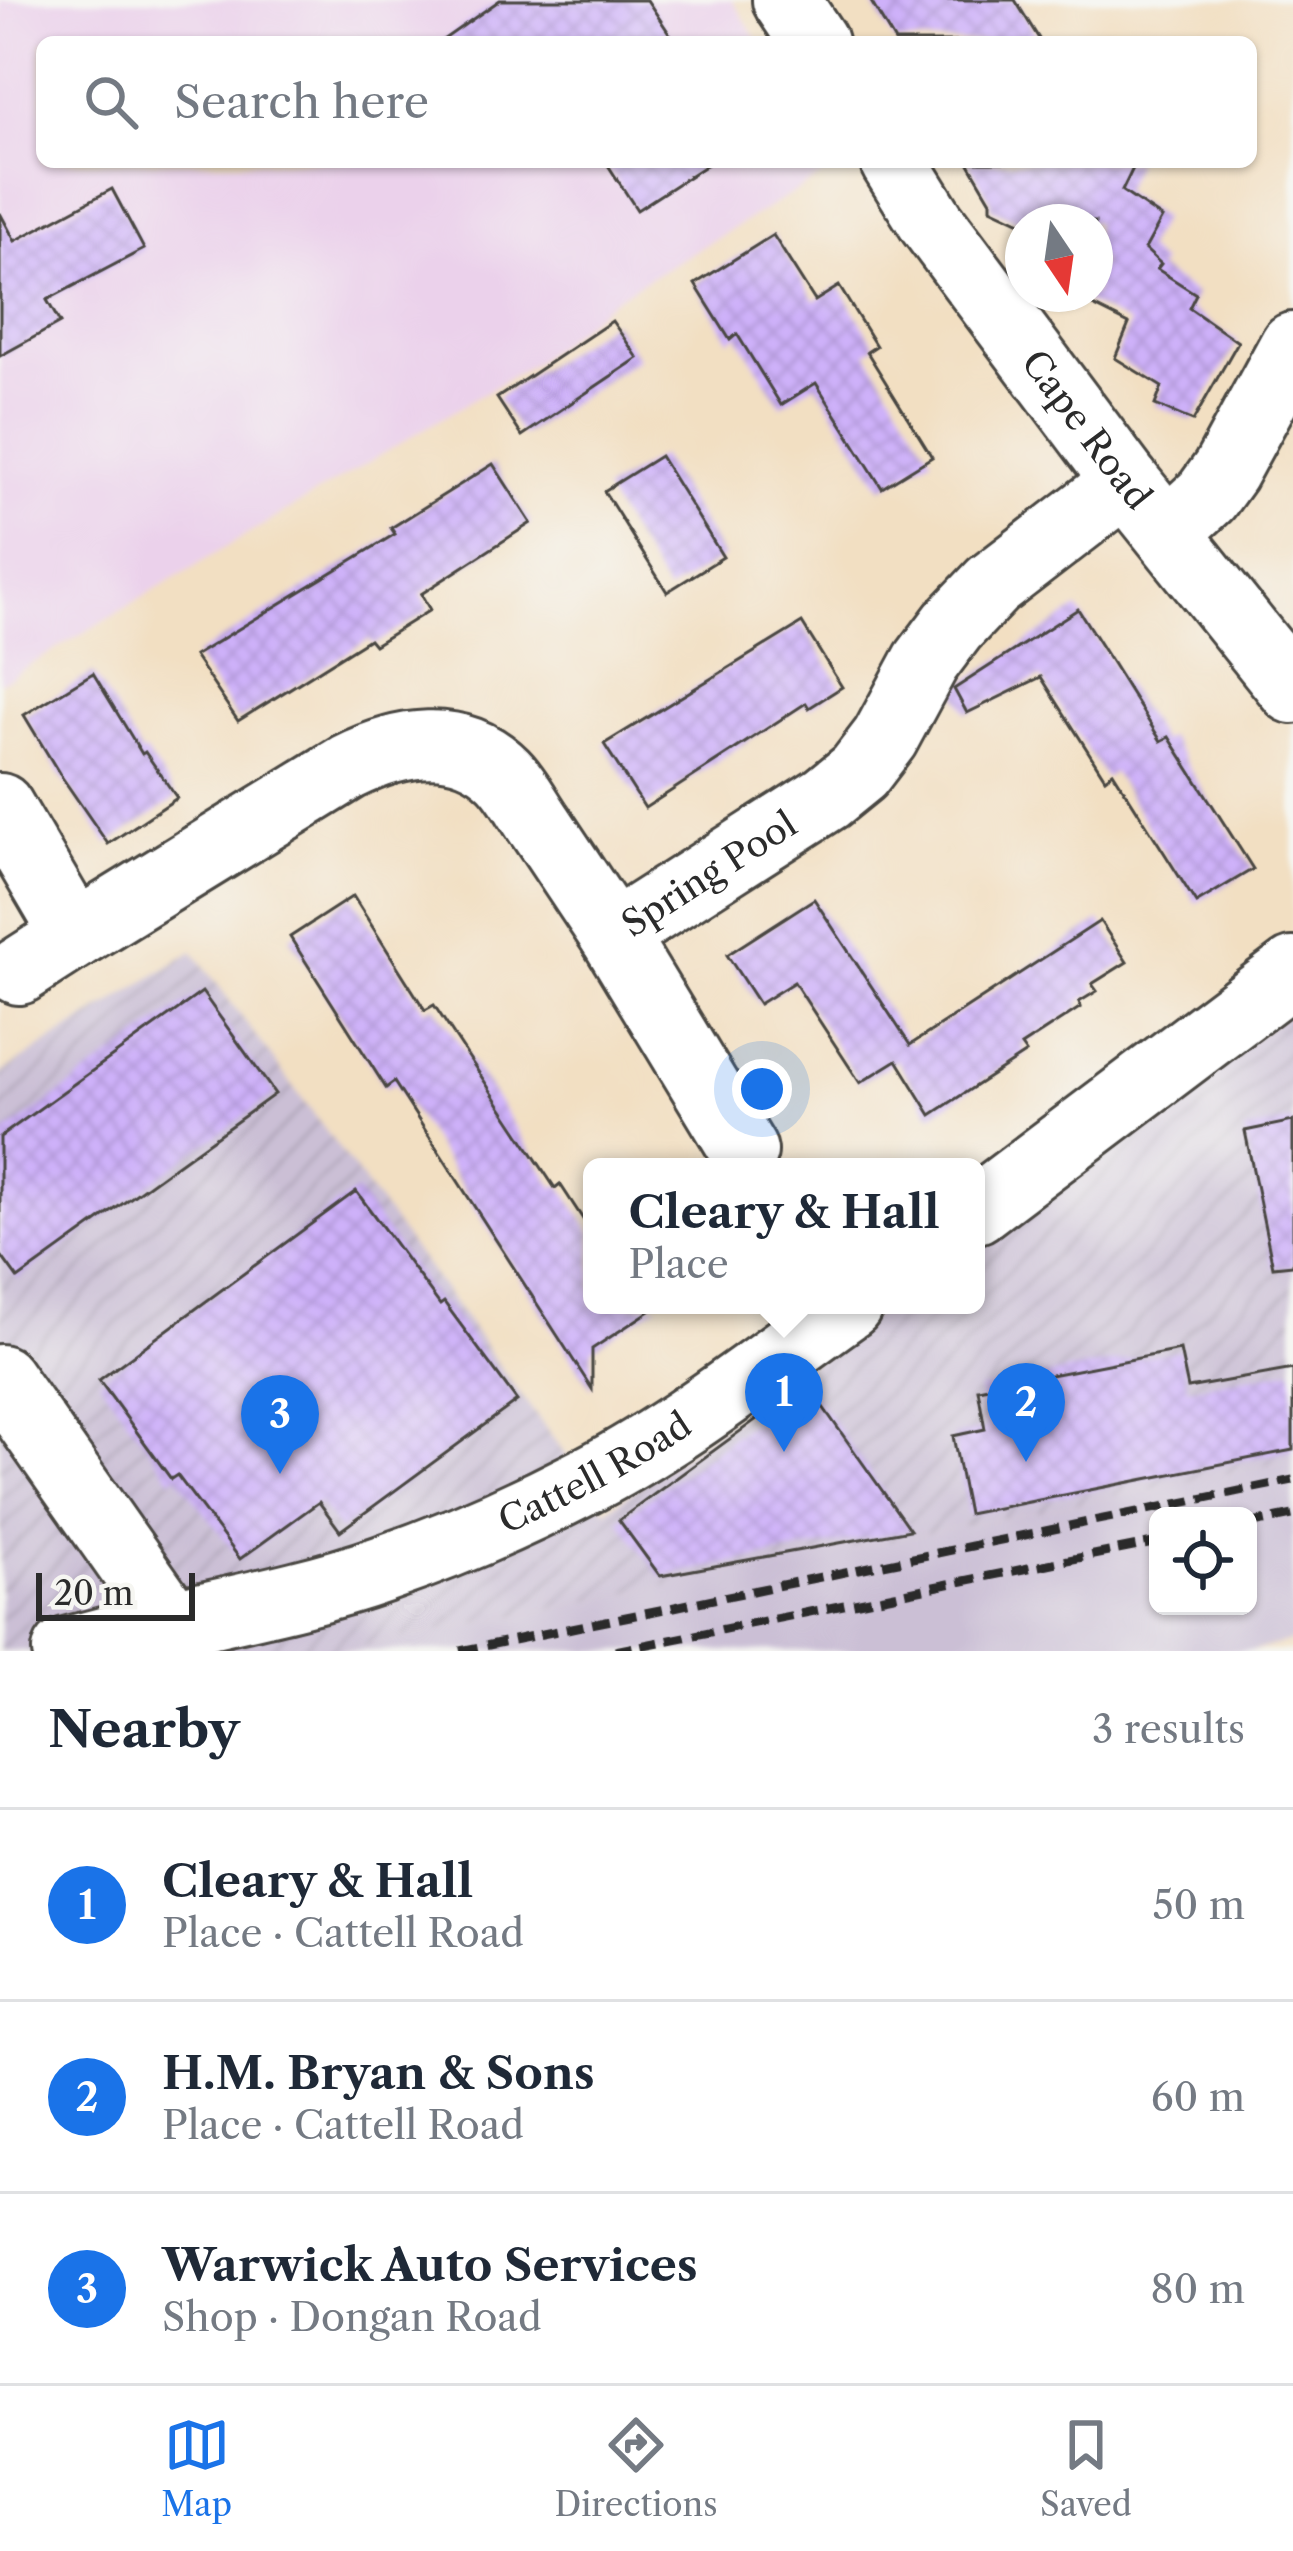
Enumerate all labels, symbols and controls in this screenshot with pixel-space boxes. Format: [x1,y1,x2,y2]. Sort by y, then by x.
search box [36,36,1257,168]
icon: search [78,69,144,135]
text: Search here [174,74,429,130]
north arrow [1005,204,1113,312]
street label: Cape Road [1013,341,1161,518]
street label: Spring Pool [613,802,804,946]
your location [732,1059,792,1119]
popup [583,1158,985,1314]
text: Cleary & Hall [628,1184,940,1240]
text: Place [628,1240,729,1288]
pin: 1 [745,1353,823,1452]
pin: 2 [987,1363,1065,1462]
pin: 3 [241,1375,319,1474]
street label: Cattell Road [491,1402,699,1542]
map controls [1149,1507,1257,1615]
button: locate [1149,1507,1257,1615]
scale bar [36,1567,195,1620]
text: 20 m [54,1573,133,1614]
text: Nearby [48,1698,240,1760]
text: 3 results [1092,1705,1245,1753]
text: Cleary & Hall [162,1853,473,1909]
text: 1 [78,1881,96,1929]
text: 50 m [1152,1881,1245,1929]
text: Place · Cattell Road [162,1909,524,1957]
text: H.M. Bryan & Sons [162,2045,595,2101]
text: 2 [75,2073,99,2121]
text: 60 m [1151,2073,1245,2121]
text: Place · Cattell Road [162,2101,524,2149]
text: Warwick Auto Services [162,2237,698,2293]
text: 3 [76,2265,98,2313]
text: 80 m [1150,2265,1245,2313]
text: Shop · Dongan Road [162,2293,542,2341]
tab: Map [161,2412,232,2525]
tab: Directions [555,2412,718,2525]
tab: Saved [1040,2412,1132,2525]

